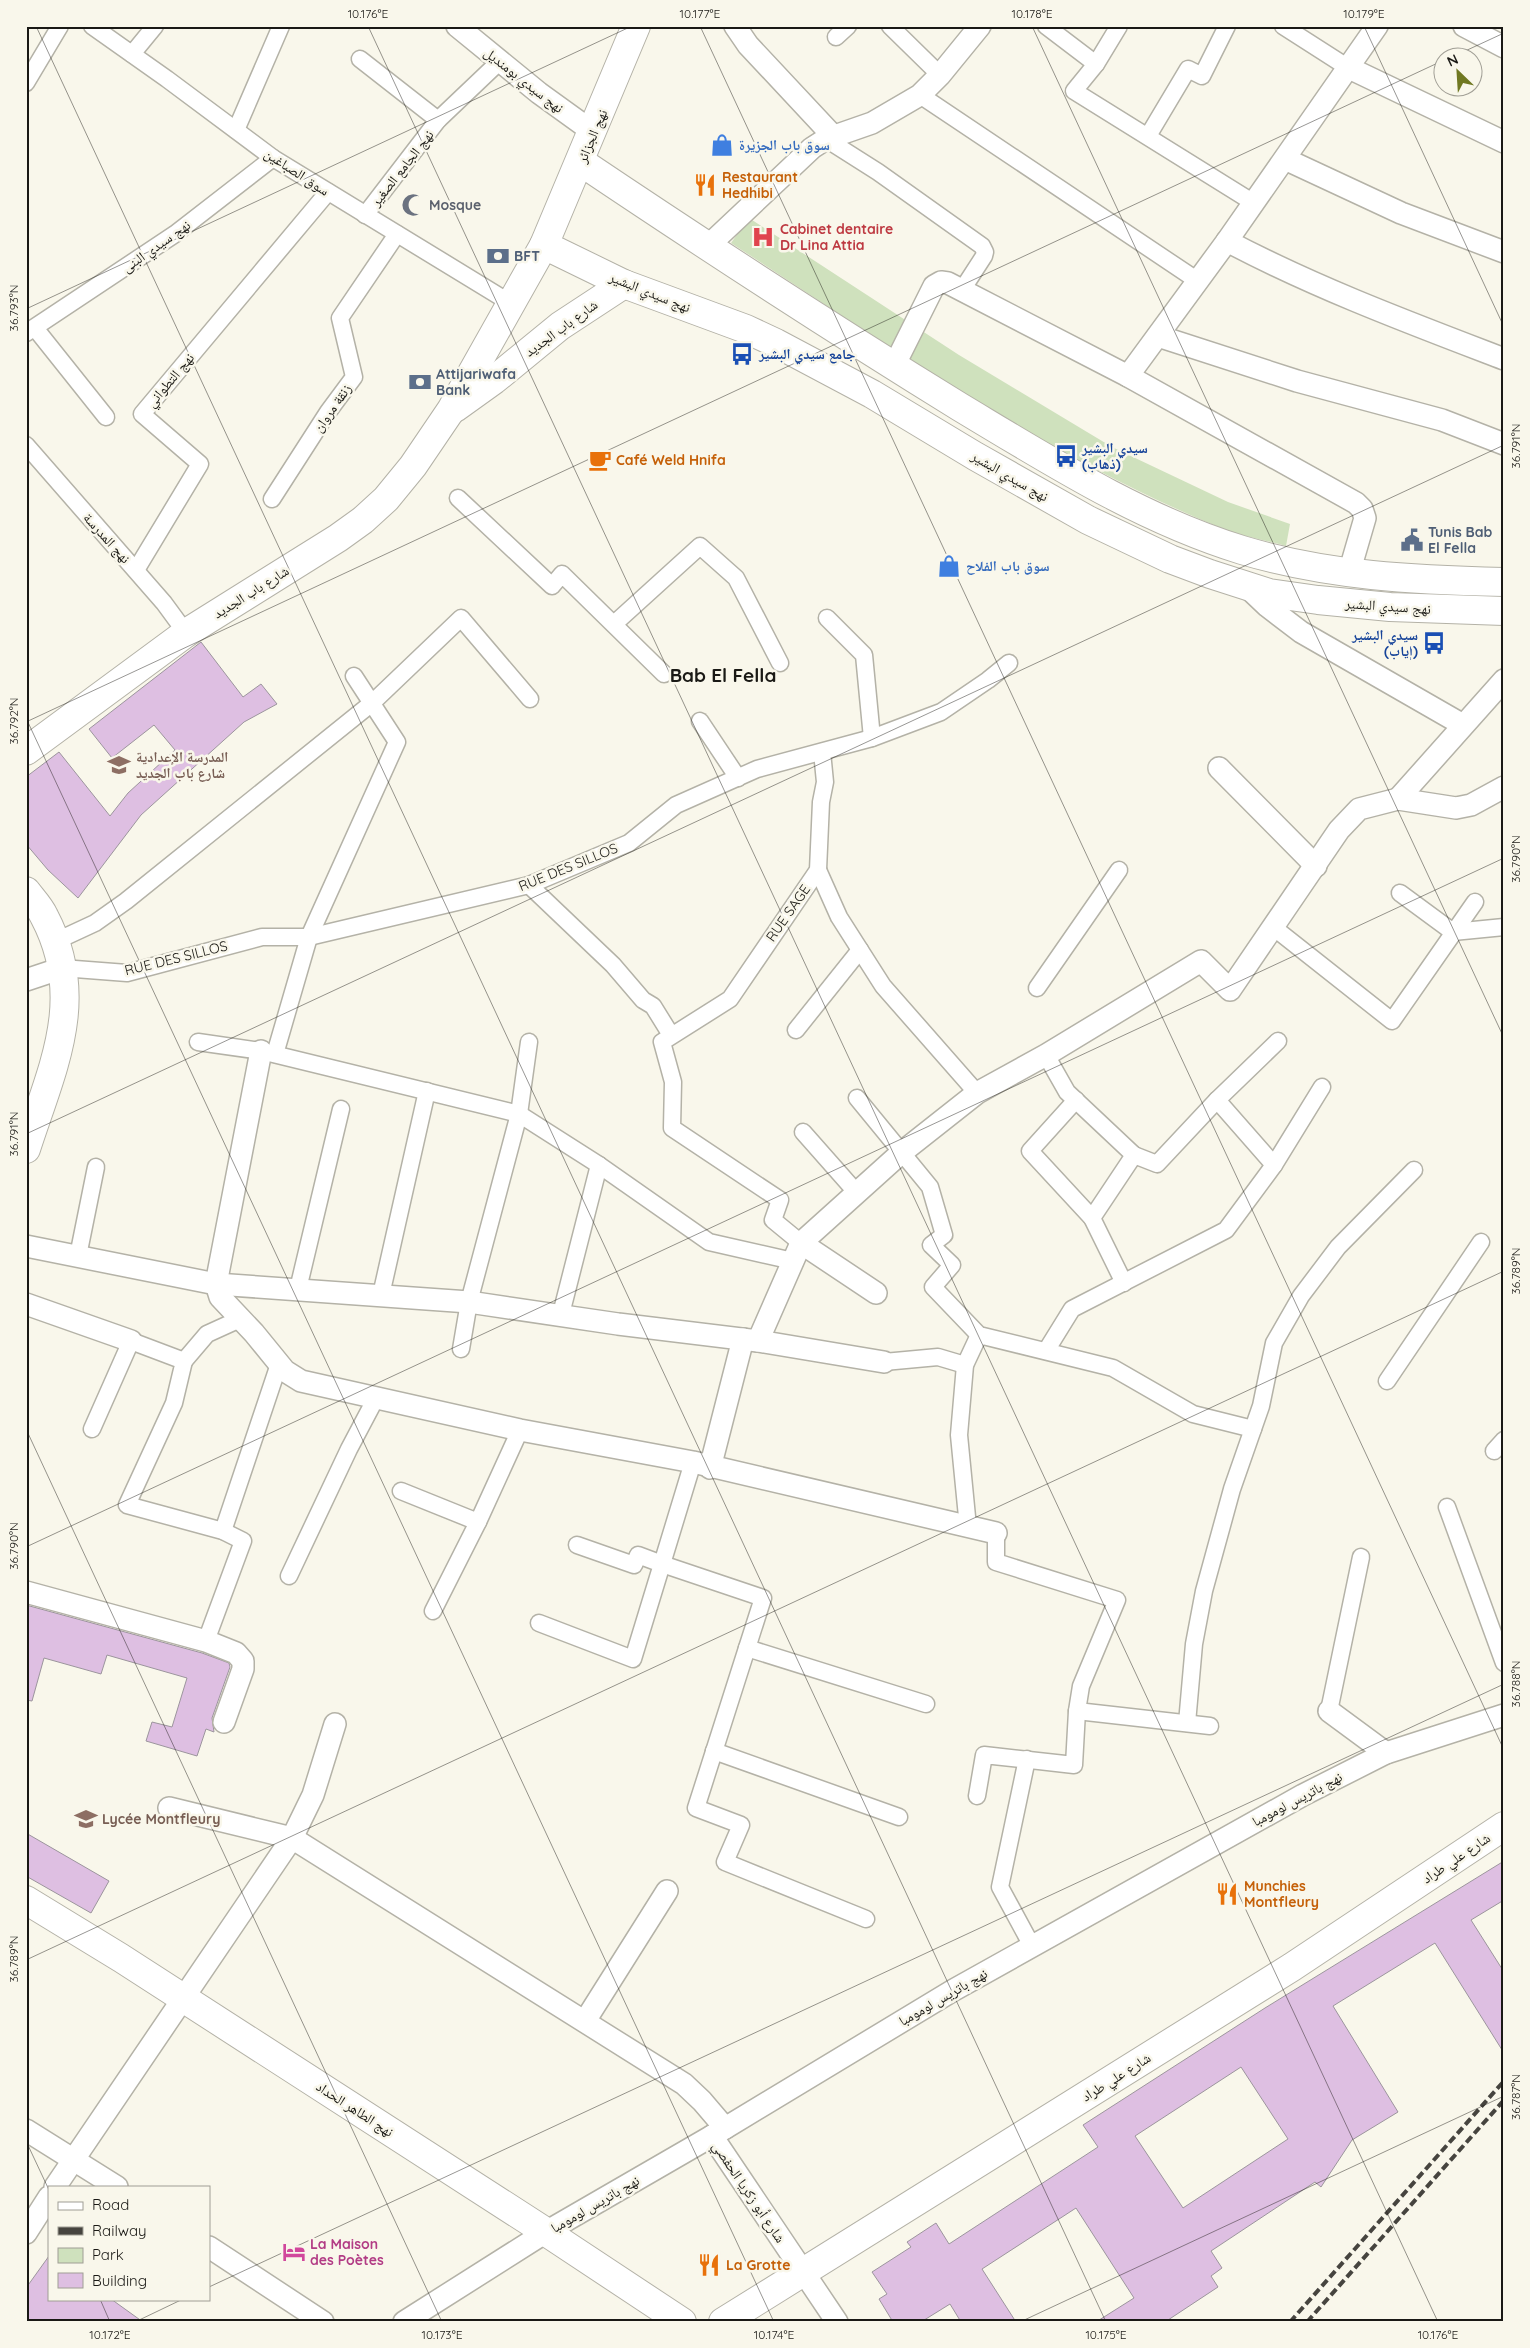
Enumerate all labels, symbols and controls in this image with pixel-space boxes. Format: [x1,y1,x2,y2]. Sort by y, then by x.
text: 10.176°E [348,6,389,21]
text: 10.177°E [680,6,721,21]
text: 10.178°E [1011,6,1053,21]
text: 10.179°E [1343,6,1385,21]
street label: نهج سيدي بومنديل [479,43,568,119]
north arrow [1432,48,1482,98]
text: N [1444,50,1461,71]
street label: نهج الجزائر [572,106,612,167]
street label: نهج الجامع الصغير [366,126,438,211]
shop icon: سوق باب الجزيرة [709,132,735,158]
place label: سوق باب الجزيرة [739,136,830,154]
street label: سوق الصباغين [261,144,333,200]
place label: Restaurant Hedhibi [722,168,798,202]
restaurant icon: Restaurant Hedhibi [692,172,718,198]
mosque icon: Mosque [400,192,426,218]
place label: Mosque [429,196,481,214]
street label: نهج سيدي البنى [118,216,195,278]
place label: Cabinet dentaire Dr Lina Attia [780,220,893,254]
hospital icon: Cabinet dentaire Dr Lina Attia [750,224,776,250]
bank icon: BFT [485,243,511,269]
place label: BFT [514,247,540,265]
street label: نهج سيدي البشير [605,267,693,319]
text: 36.793°N [6,285,21,331]
street label: شارع باب الجديد [521,295,602,361]
bus stop icon: جامع سيدي البشير [729,341,755,367]
place label: جامع سيدي البشير [758,345,855,365]
street label: نهج التطواني [142,349,200,413]
place label: Attijariwafa Bank [436,365,516,399]
bank icon: Attijariwafa Bank [407,369,433,395]
street label: زنقة مروان [309,380,355,436]
text: 36.791°N [1508,423,1523,469]
place label: سيدي البشير (ذهاب) [1081,439,1148,473]
bus stop icon: سيدي البشير (ذهاب) [1053,443,1079,469]
street label: نهج سيدي البشير [966,446,1052,508]
cafe icon: Café Weld Hnifa [587,447,613,473]
place label: Café Weld Hnifa [616,451,726,469]
street label: نهج المدرسة [79,509,135,568]
place label: Tunis Bab El Fella [1428,523,1493,557]
public building icon: Tunis Bab El Fella [1399,527,1425,553]
shop icon: سوق باب الفلاح [936,553,962,579]
place label: سوق باب الفلاح [966,557,1050,575]
street label: شارع باب الجديد [210,562,293,623]
street label: نهج سيدي البشير [1343,594,1432,621]
place label: سيدي البشير (إياب) [1351,626,1418,660]
bus stop icon: سيدي البشير (إياب) [1421,630,1447,656]
district label: Bab El Fella [670,663,776,687]
text: 36.792°N [6,697,21,745]
place label: المدرسة الإعدادية شارع باب الجديد [136,748,228,782]
school or university icon: المدرسة الإعدادية شارع باب الجديد [106,752,132,778]
text: 36.790°N [1508,835,1523,883]
street label: RUE DES SILLOS [516,839,620,895]
street label: RUE SAGE [762,881,814,945]
street label: RUE DES SILLOS [123,936,229,979]
text: 36.791°N [6,1111,21,1157]
text: 36.789°N [1508,1248,1523,1294]
text: 36.790°N [6,1522,21,1570]
text: 36.788°N [1508,1661,1523,1707]
street label: نهج باتريس لومومبا [1249,1768,1346,1831]
school or university icon: Lycée Montfleury [73,1806,99,1832]
place label: Lycée Montfleury [102,1810,220,1828]
street label: شارع علي طراد [1418,1829,1495,1890]
place label: Munchies Montfleury [1244,1877,1319,1911]
restaurant icon: Munchies Montfleury [1214,1881,1240,1907]
text: 36.789°N [6,1936,21,1982]
street label: نهج باتريس لومومبا [895,1964,991,2031]
street label: شارع علي طراد [1078,2049,1155,2108]
text: 36.787°N [1508,2074,1523,2120]
street label: نهج الطاهر الحداد [312,2077,397,2142]
street label: شارع أبو زكريا الحفصي [706,2138,790,2248]
street label: نهج باتريس لومومبا [547,2171,643,2238]
legend [48,2186,210,2300]
text: Road [92,2195,129,2214]
text: Railway [92,2221,147,2240]
place label: La Maison des Poètes [310,2235,384,2269]
hotel icon: La Maison des Poètes [281,2239,307,2265]
text: Park [92,2245,124,2264]
restaurant icon: La Grotte [696,2252,722,2278]
place label: La Grotte [726,2256,790,2274]
text: Building [92,2271,147,2290]
text: 10.172°E [89,2327,131,2342]
text: 10.173°E [422,2327,463,2342]
text: 10.174°E [754,2327,794,2342]
text: 10.175°E [1085,2327,1127,2342]
text: 10.176°E [1418,2327,1459,2342]

